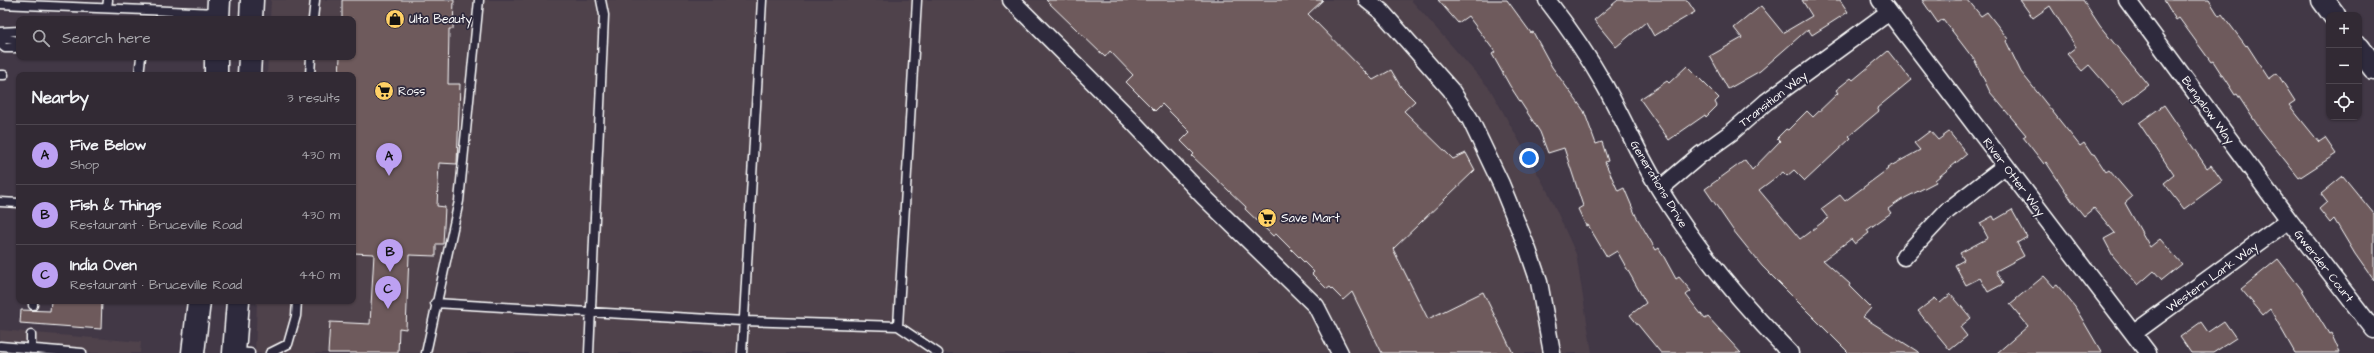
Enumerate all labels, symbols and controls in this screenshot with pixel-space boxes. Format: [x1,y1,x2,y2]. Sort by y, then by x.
shop icon: Ulta Beauty [384,8,406,30]
place label: Ulta Beauty [409,11,472,29]
map controls [2326,12,2362,120]
button: + [2326,12,2362,48]
search box [16,16,356,60]
icon: search [30,27,52,49]
text: Search here [62,28,151,49]
button: − [2326,48,2362,84]
street label: Transition Way [1736,67,1812,132]
street label: Bungalow Way [2176,73,2238,149]
supermarket icon: Ross [373,80,395,102]
place label: Ross [398,83,425,100]
button: locate [2326,84,2362,120]
text: Nearby [32,86,89,110]
text: 3 results [287,89,340,107]
text: Five Below [70,135,146,156]
street label: River Otter Way [1978,135,2049,221]
street label: Generations Drive [1626,137,1692,232]
pin: A [376,143,402,176]
text: A [41,146,49,164]
text: 430 m [301,146,340,164]
your location [1519,148,1539,168]
text: Shop [70,156,99,174]
text: Fish & Things [70,195,161,216]
text: B [40,206,50,224]
text: 430 m [301,206,340,224]
supermarket icon: Save Mart [1256,207,1278,229]
place label: Save Mart [1281,210,1340,227]
text: Restaurant · Bruceville Road [70,216,242,234]
street label: Gwerder Court [2290,226,2357,306]
street label: Western Lark Way [2163,238,2263,317]
pin: B [377,239,403,272]
text: India Oven [70,255,137,276]
text: C [40,266,50,284]
text: 440 m [299,266,340,284]
text: Restaurant · Bruceville Road [70,276,242,294]
pin: C [375,276,401,309]

